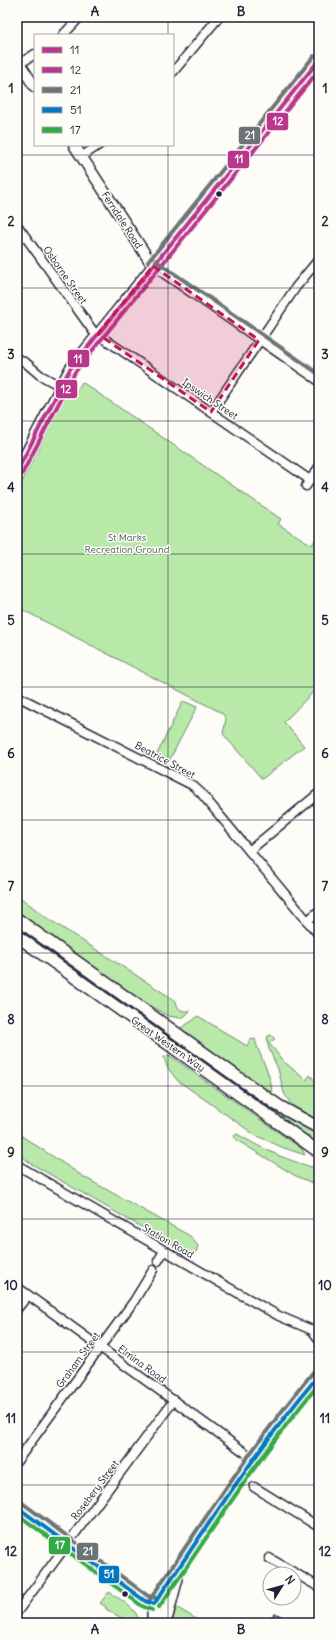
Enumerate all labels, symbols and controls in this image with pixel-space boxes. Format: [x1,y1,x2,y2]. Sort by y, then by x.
text: A [91,3,100,20]
text: B [237,3,246,20]
legend [34,34,174,146]
text: 11 [70,42,80,57]
text: 12 [70,62,82,77]
text: 1 [8,80,14,97]
text: 1 [322,80,328,97]
text: 21 [70,82,81,97]
text: 51 [70,102,82,117]
line badge: 12 [266,112,289,131]
text: 12 [273,114,283,128]
text: 17 [70,122,81,137]
line badge: 21 [238,126,261,145]
text: 21 [245,128,255,142]
line badge: 11 [227,150,250,169]
text: 11 [235,152,243,166]
street label: Ferndale Road [99,189,145,251]
unlabelled marker [214,189,224,199]
text: 2 [7,213,15,230]
text: 2 [321,213,329,230]
street label: Osborne Street [40,244,90,307]
text: 3 [7,346,15,363]
text: 3 [321,346,329,363]
line badge: 11 [67,349,90,368]
text: 11 [74,352,82,366]
street label: Ipswich Street [180,376,241,423]
line badge: 12 [55,379,78,399]
text: 12 [61,382,71,396]
text: 4 [7,479,15,496]
text: 4 [321,479,329,496]
park label: St Marks Recreation Ground [84,531,170,556]
text: 5 [7,612,15,629]
text: 5 [321,612,329,629]
street label: Beatrice Street [132,739,198,782]
text: 6 [7,745,15,762]
text: 6 [321,745,329,762]
text: 7 [8,878,15,895]
text: 7 [322,878,329,895]
text: 8 [7,1011,15,1028]
text: 8 [321,1011,329,1028]
street label: Great Western Way [128,1014,208,1074]
text: 9 [7,1144,15,1161]
text: 9 [321,1144,329,1161]
street label: Station Road [140,1221,196,1261]
text: 10 [4,1277,18,1294]
text: 10 [318,1277,332,1294]
street label: Graham Street [53,1329,103,1391]
street label: Elmina Road [115,1342,169,1386]
text: 11 [6,1410,16,1427]
text: 11 [320,1410,330,1427]
street label: Rosebery Street [68,1457,122,1523]
line badge: 17 [48,1536,71,1555]
text: 17 [55,1538,65,1552]
line badge: 21 [76,1542,99,1561]
text: 12 [5,1543,17,1560]
text: 12 [319,1543,331,1560]
text: 21 [83,1544,93,1558]
line badge: 51 [98,1565,120,1584]
north arrow [262,1566,302,1606]
text: 51 [104,1567,114,1581]
text: N [282,1573,298,1587]
unlabelled marker [120,1589,130,1599]
text: A [91,1621,100,1638]
text: B [237,1621,246,1638]

